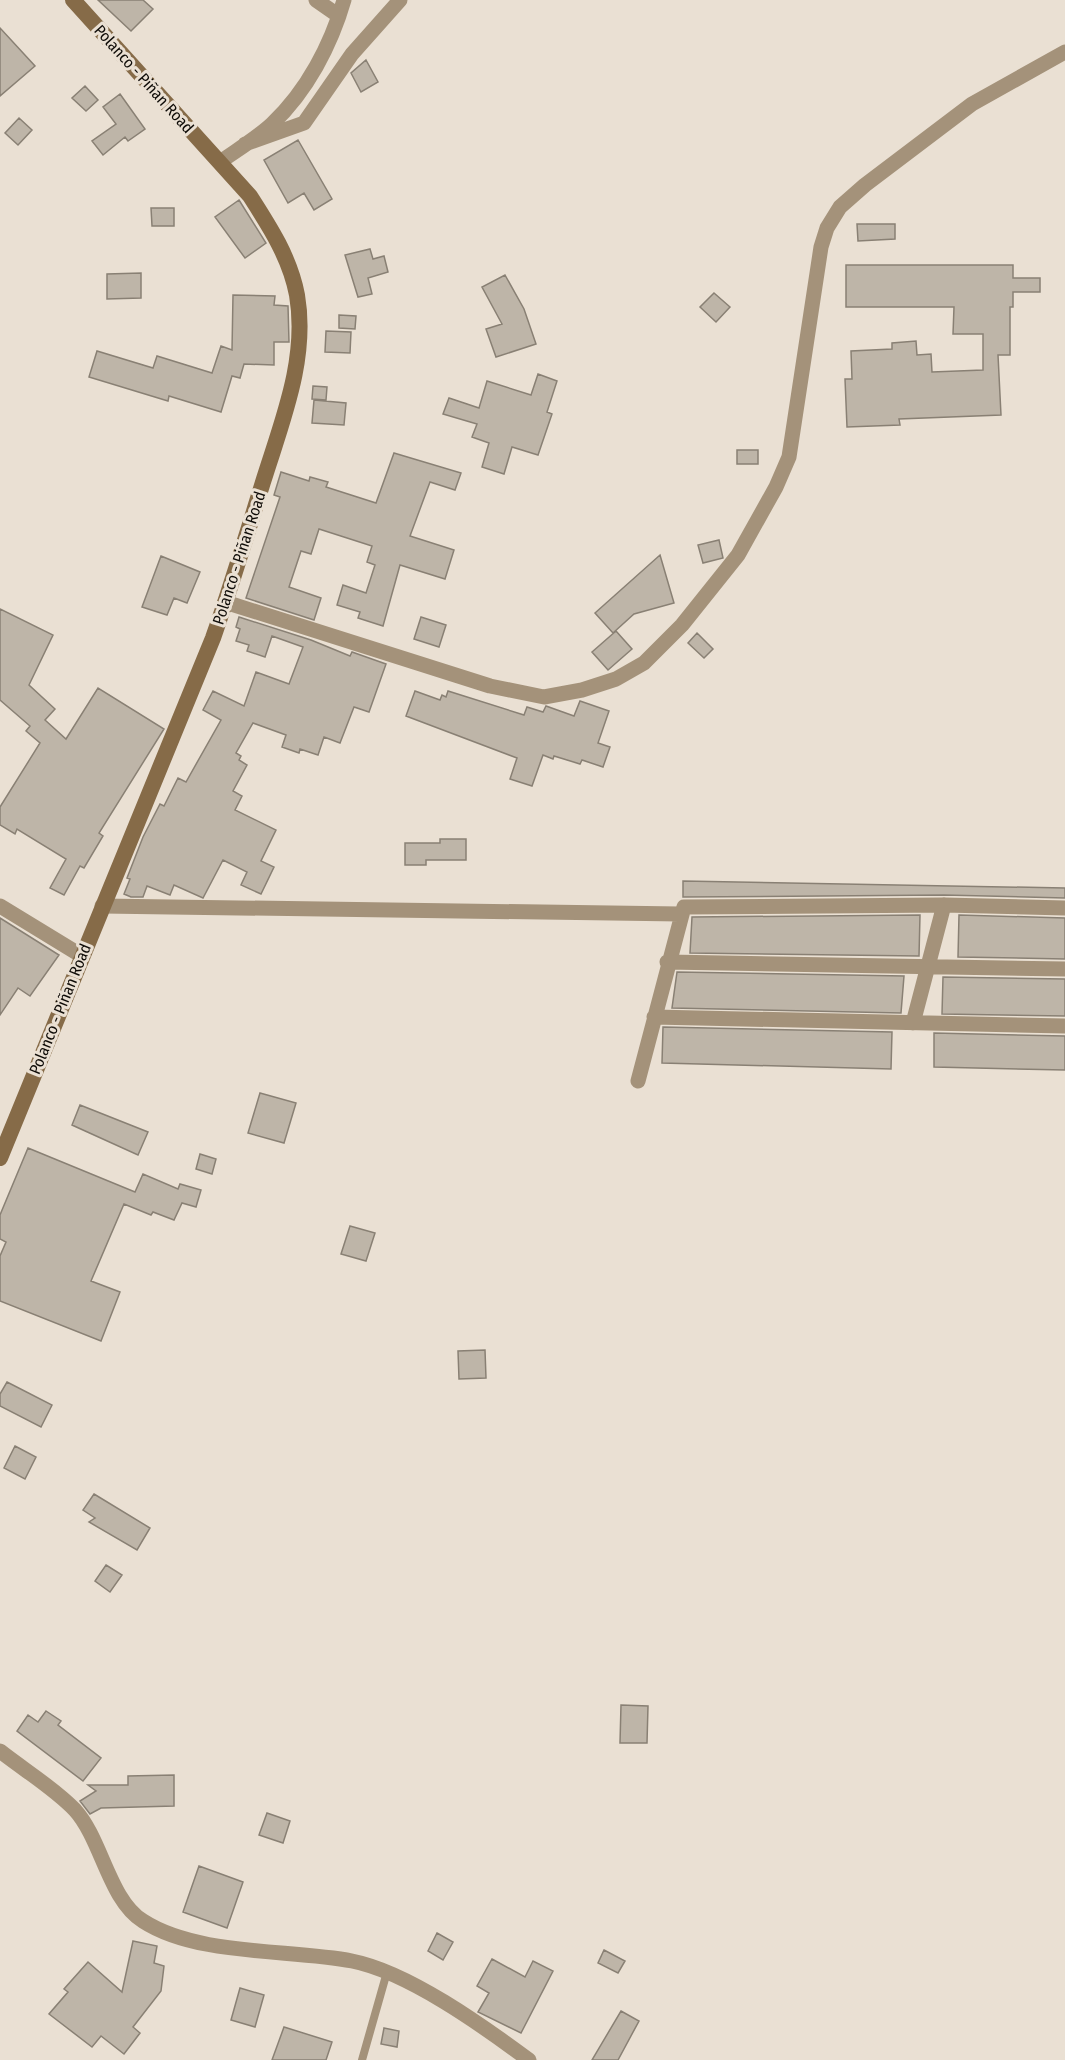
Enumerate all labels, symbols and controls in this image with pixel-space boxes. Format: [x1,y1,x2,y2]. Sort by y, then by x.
street label: Polanco - Piñan Road [90,21,198,137]
street label: Polanco - Piñan Road [208,489,270,627]
street label: Polanco - Piñan Road [25,941,95,1077]

